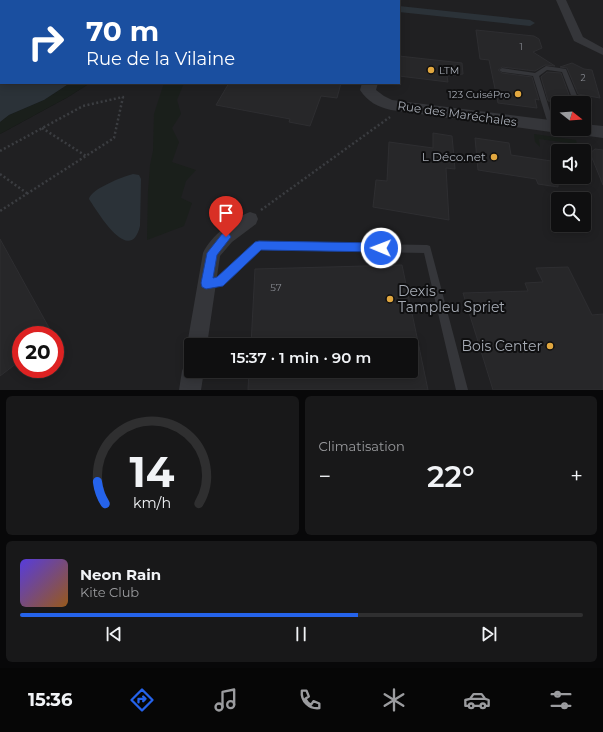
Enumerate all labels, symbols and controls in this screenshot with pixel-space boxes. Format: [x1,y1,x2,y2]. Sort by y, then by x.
text: 70 m [86,14,159,48]
icon: right [20,16,72,68]
house number: 1 [519,41,523,52]
text: Rue de la Vilaine [86,48,235,70]
place label: LTM [439,64,459,77]
marker: LTM [426,65,436,75]
house number: 2 [580,72,586,83]
place label: 123 CuiséPro [448,88,510,101]
marker: 123 CuiséPro [513,89,523,99]
north arrow [551,96,591,136]
map controls [551,96,591,232]
street label: Rue des Maréchales [397,98,518,129]
button: sound [551,144,591,184]
place label: L Déco.net [422,149,486,164]
marker: L Déco.net [489,152,499,162]
button: search [551,192,591,232]
pin [209,196,243,237]
icon: arrive [215,202,237,224]
position arrow [360,227,402,269]
house number: 57 [270,281,282,294]
place label: Dexis - Tampleu Spriet [398,282,505,316]
marker: Dexis - Tampleu Spriet [385,294,395,304]
speed limit sign: 20 [12,326,64,378]
place label: Bois Center [461,337,542,355]
marker: Bois Center [545,341,555,351]
text: 15:37 · 1 min · 90 m [231,348,371,367]
text: Climatisation [319,438,405,454]
text: 14 [130,446,175,496]
text: 22° [427,458,475,495]
text: − [319,463,331,490]
text: + [570,463,583,490]
text: km/h [133,493,171,511]
text: Neon Rain [80,565,161,584]
text: Kite Club [80,584,139,600]
icon: previous [103,623,125,645]
icon: pause [290,623,312,645]
icon: next [478,623,500,645]
icon: directions [128,686,156,714]
icon: music [212,686,240,714]
icon: phone [296,686,324,714]
icon: climate [380,686,408,714]
icon: car [463,686,491,714]
icon: filters [547,686,575,714]
text: 15:36 [28,689,72,711]

